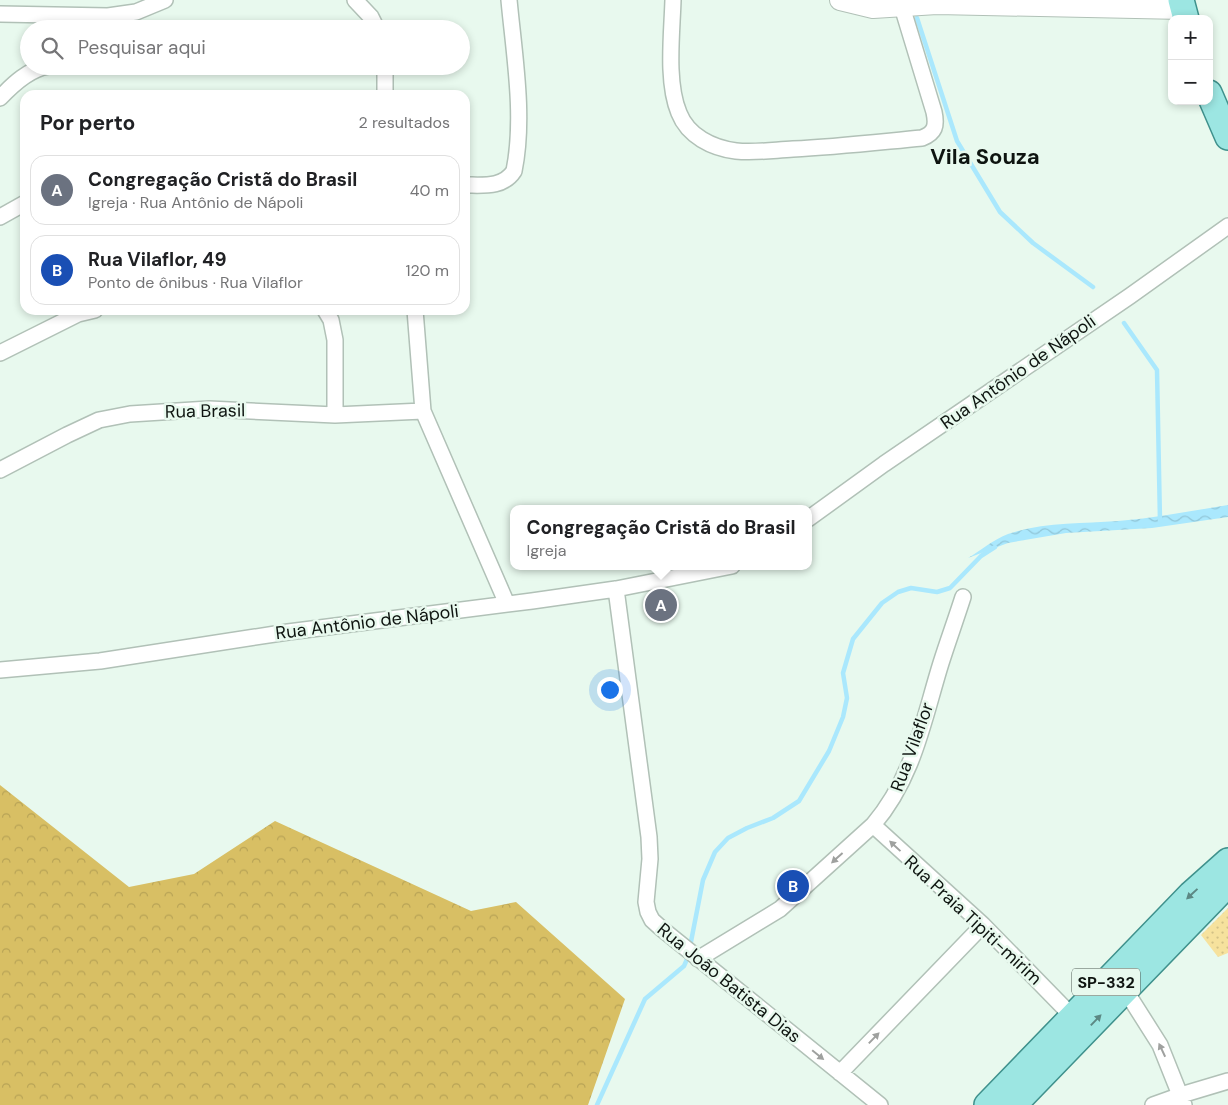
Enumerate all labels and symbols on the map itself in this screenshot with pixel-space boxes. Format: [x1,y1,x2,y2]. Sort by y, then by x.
district label: Vila Souza [930,142,1040,171]
street label: Rua Antônio de Nápoli [936,309,1100,435]
street label: Rua Brasil [165,398,245,424]
pin: A [645,586,677,624]
street label: Rua Antônio de Nápoli [274,599,460,645]
your location [597,677,623,703]
street label: Rua Vilaflor [885,699,939,795]
one-way arrow [889,840,901,852]
street label: Rua Praia Tipiti-mirim [899,850,1047,990]
one-way arrow [831,852,843,864]
pin: B [777,867,809,905]
one-way arrow [1186,888,1198,900]
street label: Rua João Batista Dias [652,918,806,1048]
road number: SP-332 [1072,969,1140,996]
one-way arrow [1090,1014,1102,1026]
one-way arrow [868,1032,880,1044]
one-way arrow [1158,1043,1166,1057]
one-way arrow [812,1050,825,1061]

